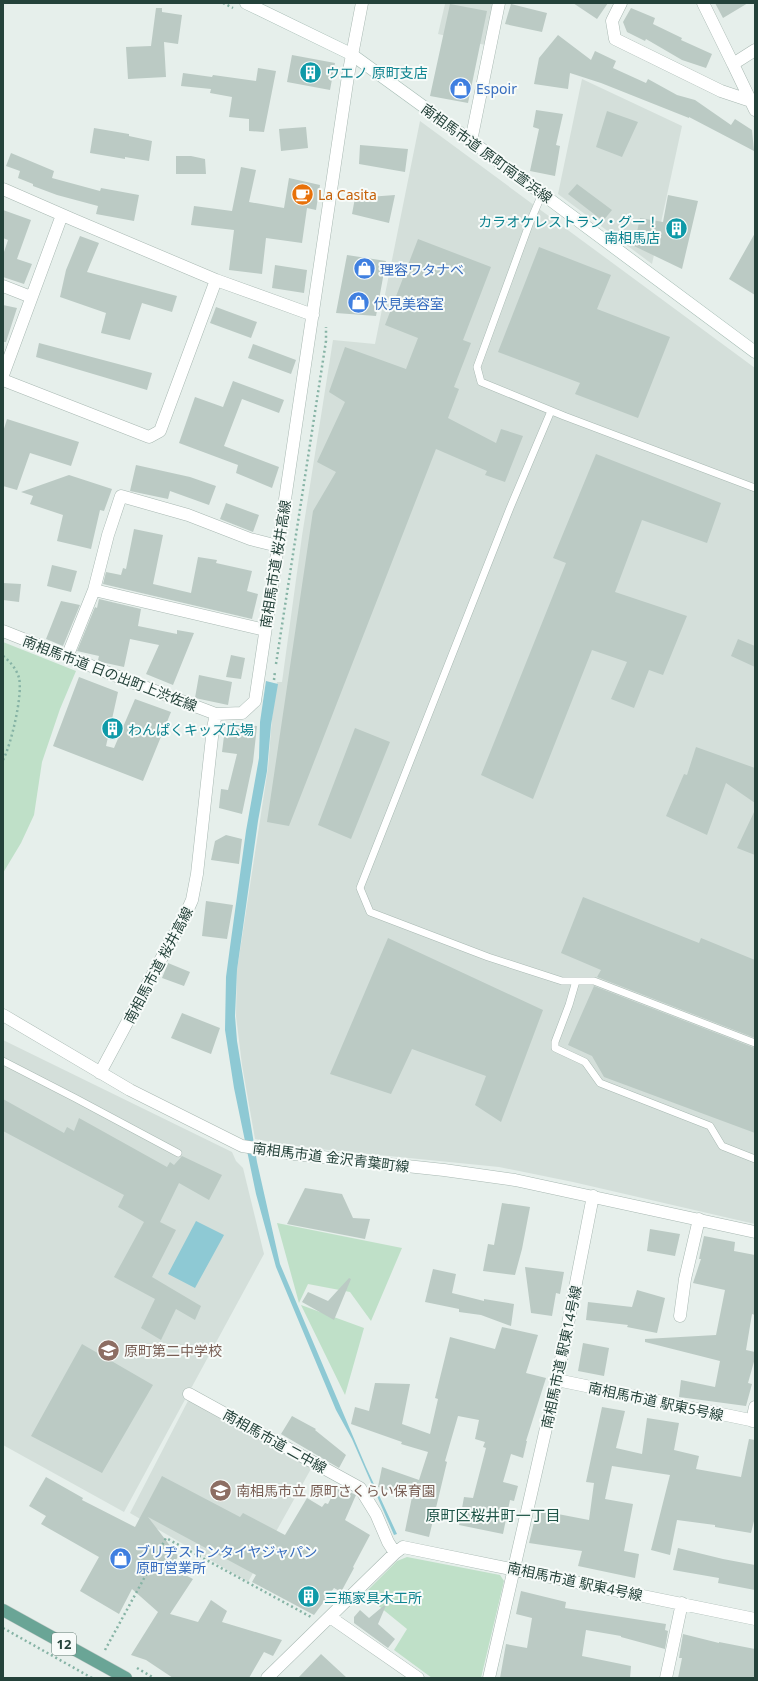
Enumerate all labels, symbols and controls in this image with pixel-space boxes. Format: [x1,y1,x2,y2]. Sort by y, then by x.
building icon: ウエノ 原町支店 [298,59,324,85]
place label: ウエノ 原町支店 [326,63,428,82]
shop icon: Espoir [448,75,474,101]
place label: Espoir [476,79,517,98]
street label: 南相馬市道 原町南萱浜線 [418,99,556,207]
cafe icon: La Casita [290,181,316,207]
place label: La Casita [318,185,377,204]
place label: カラオケレストラン・グー！ 南相馬店 [478,212,660,247]
building icon: カラオケレストラン・グー！ 南相馬店 [663,216,689,242]
shop icon: 理容ワタナベ [352,256,378,282]
place label: 理容ワタナベ [380,260,464,279]
shop icon: 伏見美容室 [346,290,372,316]
place label: 伏見美容室 [374,294,444,313]
street label: 南相馬市道 桜井高線 [255,498,295,630]
street label: 南相馬市道 日の出町上渋佐線 [20,631,200,715]
building icon: わんぱくキッズ広場 [99,716,125,742]
place label: わんぱくキッズ広場 [128,720,254,739]
street label: 南相馬市道 桜井高線 [119,903,197,1027]
street label: 南相馬市道 金沢青葉町線 [252,1138,410,1176]
street label: 南相馬市道 駅東14号線 [537,1284,585,1430]
school or university icon: 原町第二中学校 [95,1337,121,1363]
place label: 原町第二中学校 [124,1341,222,1360]
street label: 南相馬市道 駅東5号線 [587,1377,725,1425]
street label: 南相馬市道 二中線 [220,1405,330,1477]
school or university icon: 南相馬市立 原町さくらい保育園 [207,1477,233,1503]
place label: 南相馬市立 原町さくらい保育園 [236,1481,436,1500]
district label: 原町区桜井町一丁目 [425,1505,561,1525]
place label: ブリヂストンタイヤジャパン 原町営業所 [136,1542,318,1577]
shop icon: ブリヂストンタイヤジャパン 原町営業所 [108,1546,134,1572]
street label: 南相馬市道 駅東4号線 [506,1557,644,1605]
building icon: 三瓶家具木工所 [295,1584,321,1610]
place label: 三瓶家具木工所 [324,1588,422,1607]
road number: 12 [52,1633,76,1655]

